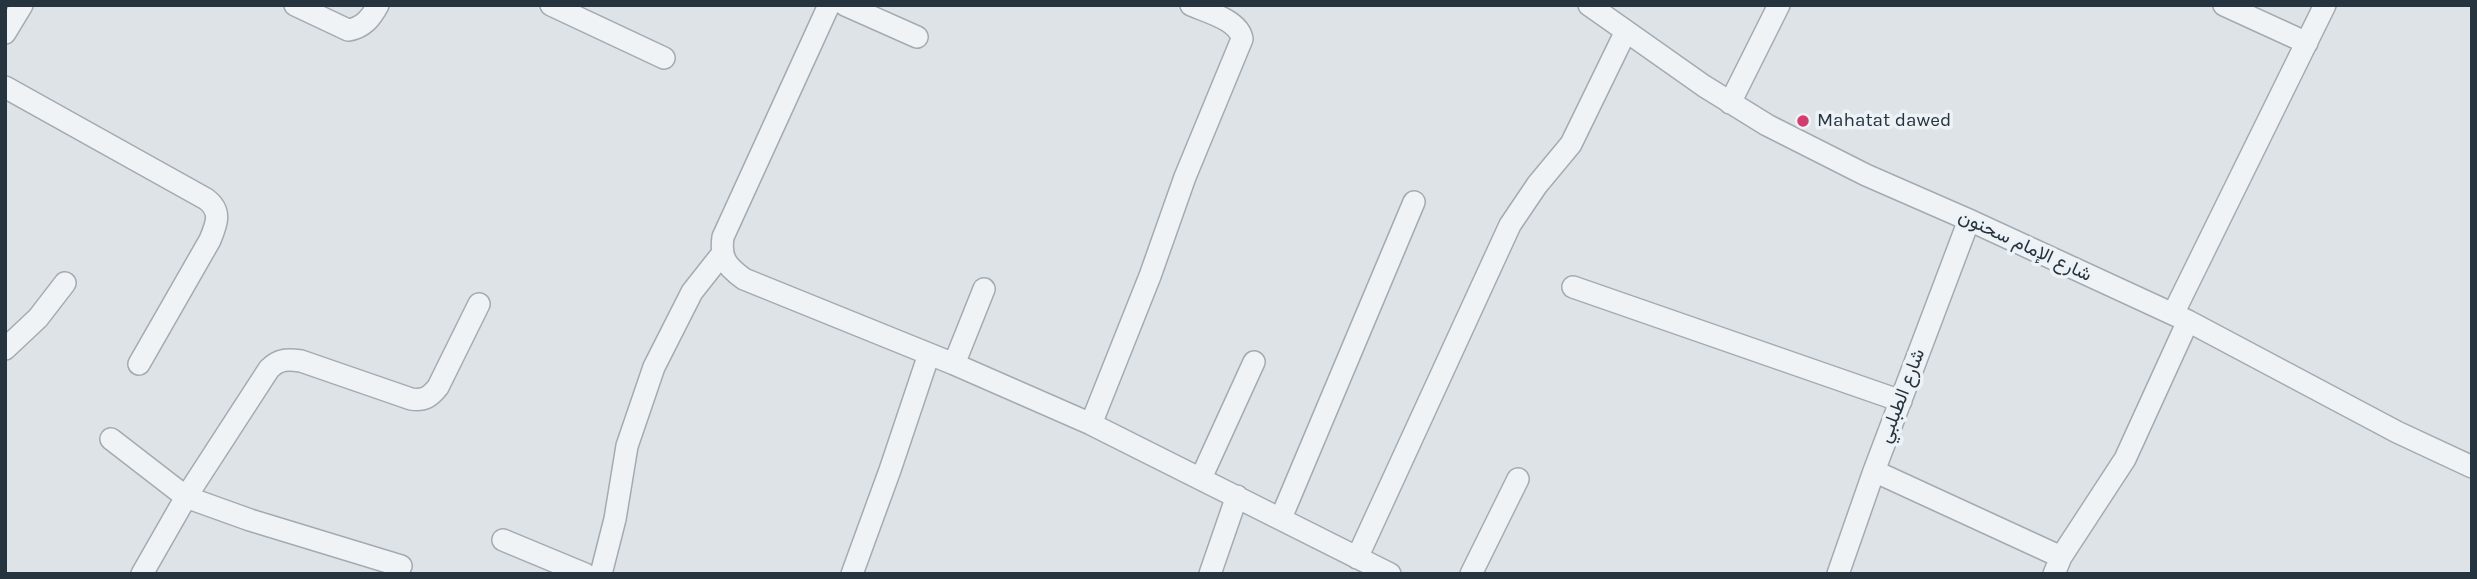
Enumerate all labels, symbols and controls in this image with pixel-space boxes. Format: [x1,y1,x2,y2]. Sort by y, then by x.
place label: Mahatat dawed [1817,110,1951,132]
marker: Mahatat dawed [1795,113,1811,129]
street label: شارع الإمام سحنون [1955,205,2095,287]
street label: شارع الطبلبي [1874,346,1930,446]

